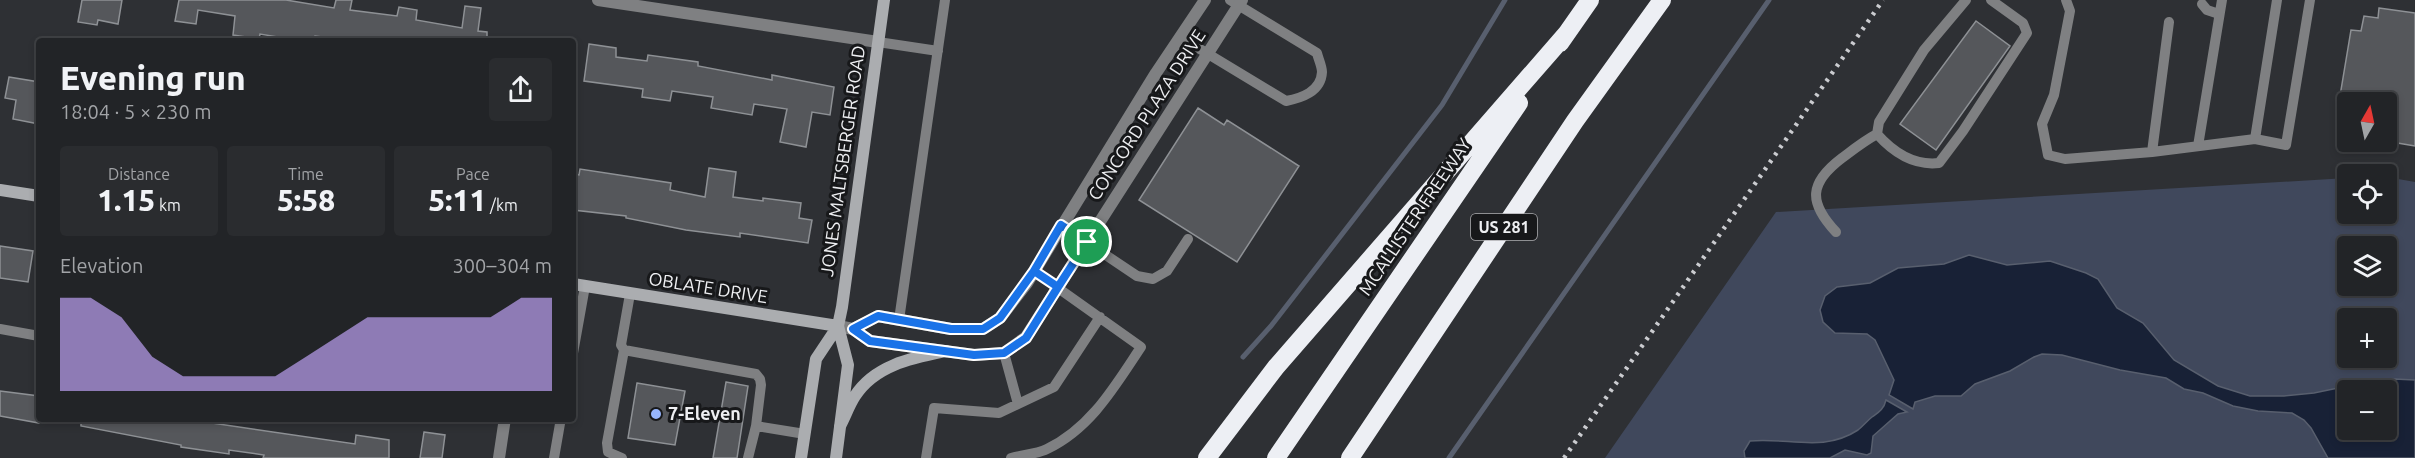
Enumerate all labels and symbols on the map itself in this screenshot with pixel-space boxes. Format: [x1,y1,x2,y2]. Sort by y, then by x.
street label: CONCORD PLAZA DRIVE [1083,25,1209,204]
street label: JONES MALTSBERGER ROAD [816,44,868,278]
north arrow [2337,92,2397,152]
street label: MCALLISTER FREEWAY [1354,134,1474,299]
road number: US 281 [1471,214,1537,240]
pin [1061,216,1112,267]
street label: OBLATE DRIVE [647,268,769,306]
place label: 7-Eleven [668,403,741,423]
marker: 7-Eleven [649,407,663,421]

